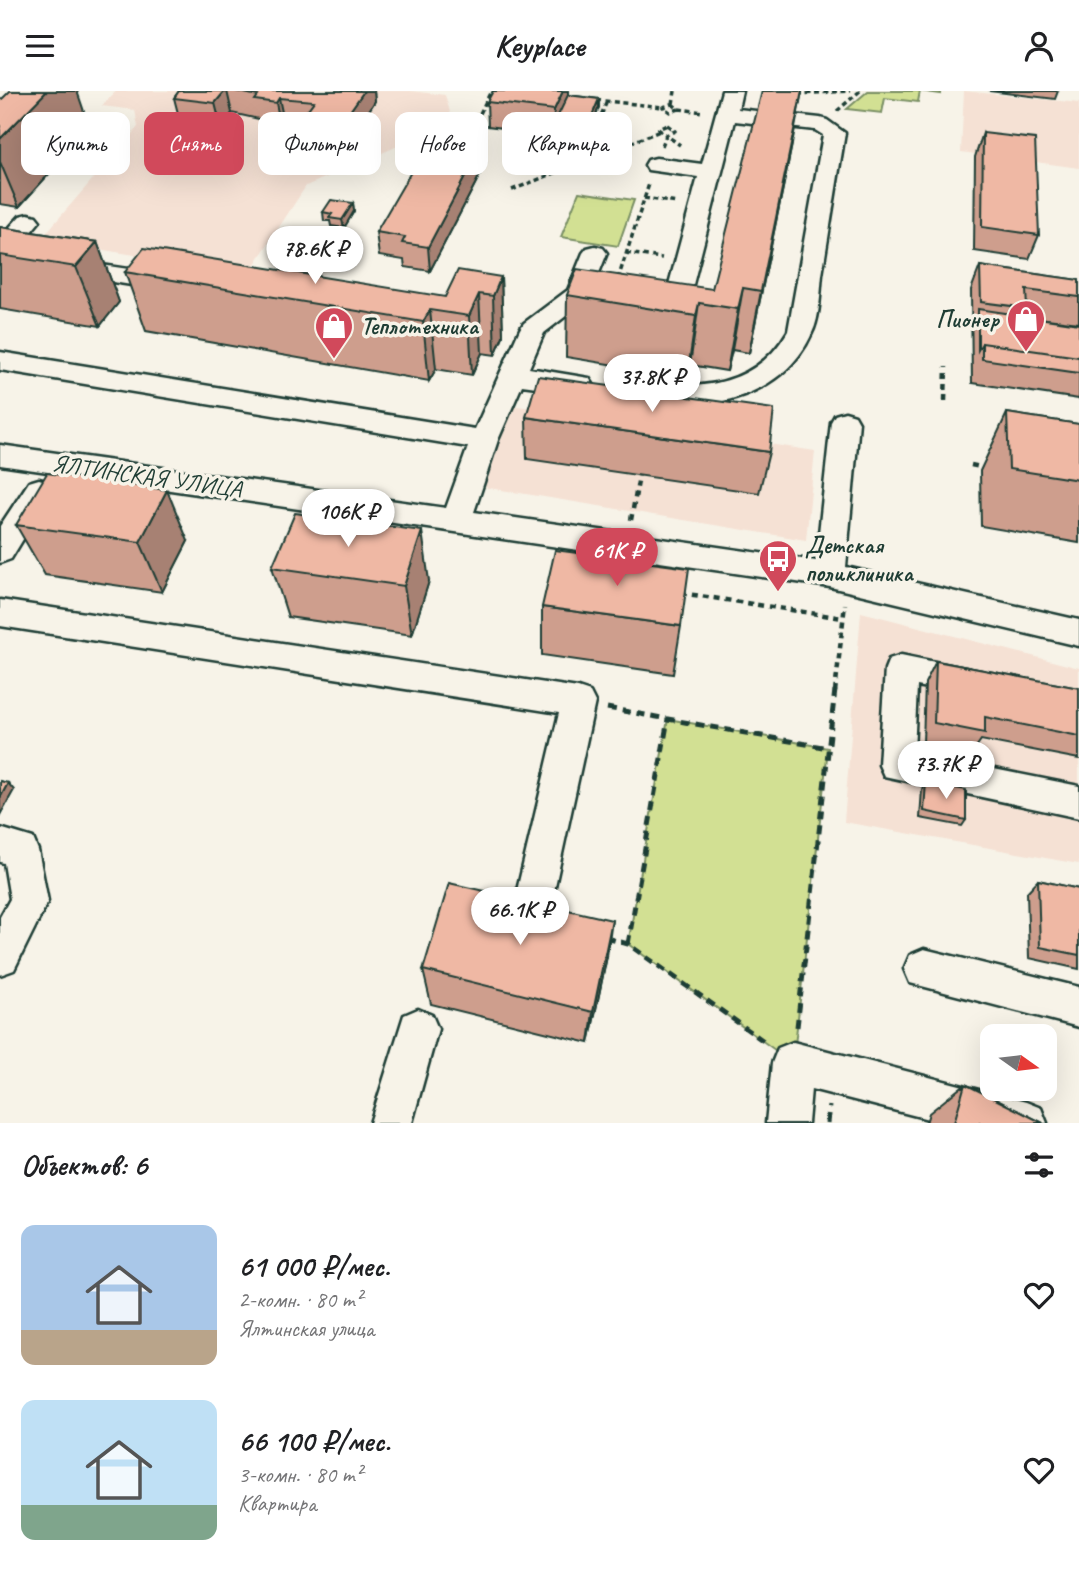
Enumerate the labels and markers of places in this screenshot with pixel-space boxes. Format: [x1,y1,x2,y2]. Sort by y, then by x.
pin: 78.6K ₽ [250,227,380,286]
shop icon: Пионер [1005,298,1047,353]
place label: Пионер [936,304,1001,334]
shop icon: Теплотехника [313,305,355,360]
place label: Теплотехника [361,311,480,341]
pin: 37.8K ₽ [587,355,717,414]
pin: 106K ₽ [291,489,405,549]
pin: 61K ₽ [568,529,666,588]
place label: Детская поликлиника [805,530,914,588]
bus stop icon: Детская поликлиника [757,538,799,593]
pin: 73.7K ₽ [881,741,1011,801]
pin: 66.1K ₽ [455,887,585,947]

